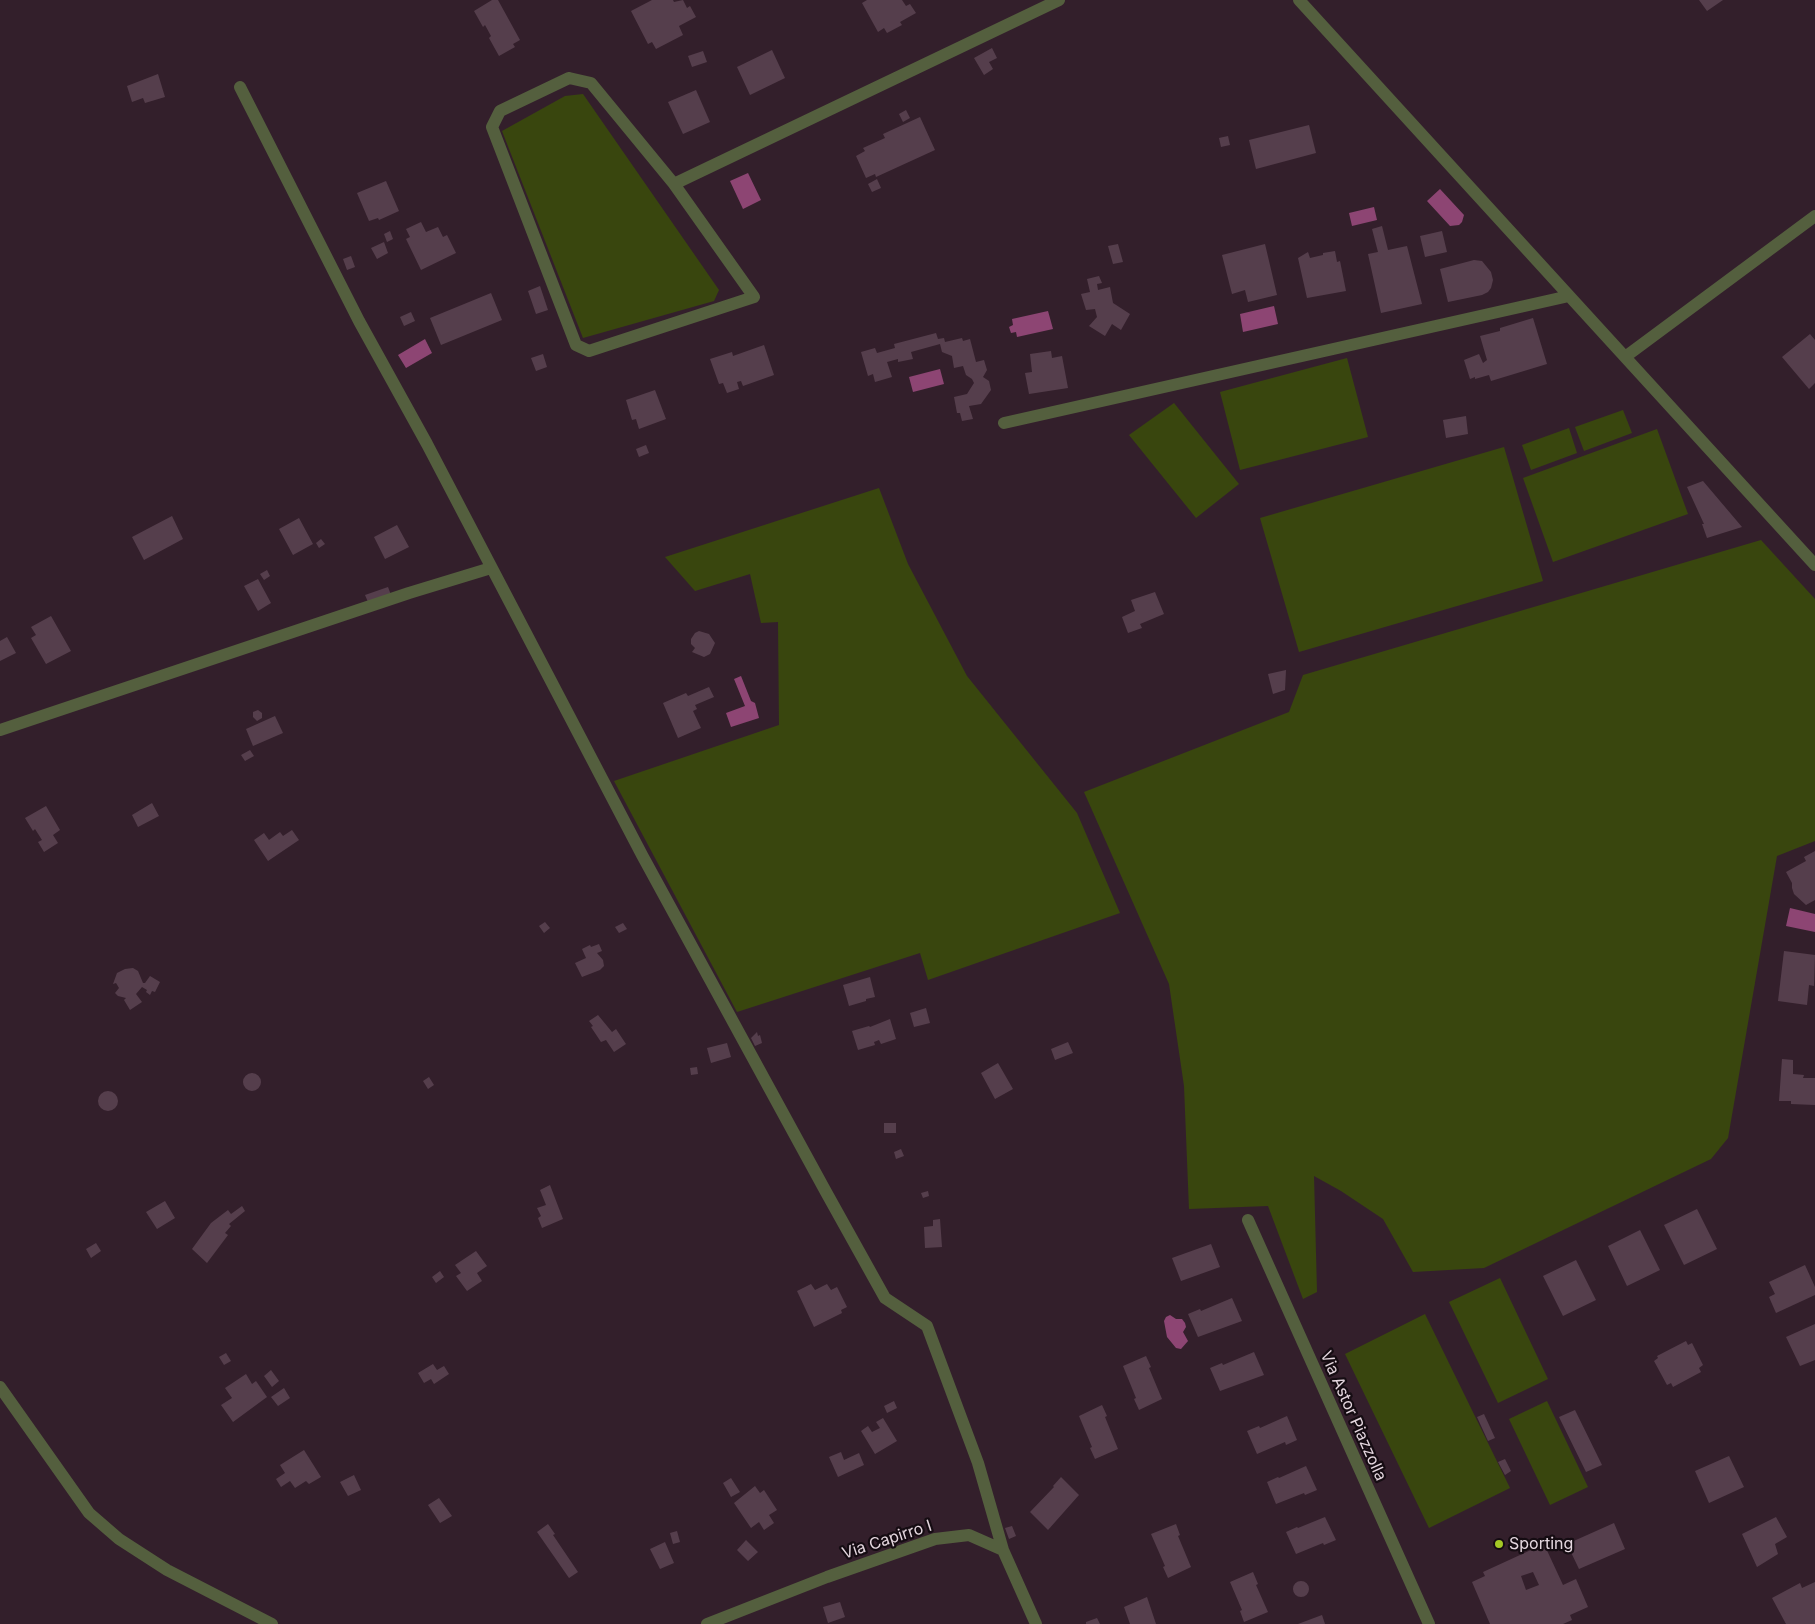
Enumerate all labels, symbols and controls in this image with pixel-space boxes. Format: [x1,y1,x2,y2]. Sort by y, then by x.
street label: Via Astor Piazzolla [1316,1348,1390,1484]
street label: Via Capirro I [840,1516,934,1564]
place label: Sporting [1509,1534,1573,1554]
marker: Sporting [1493,1538,1505,1550]

